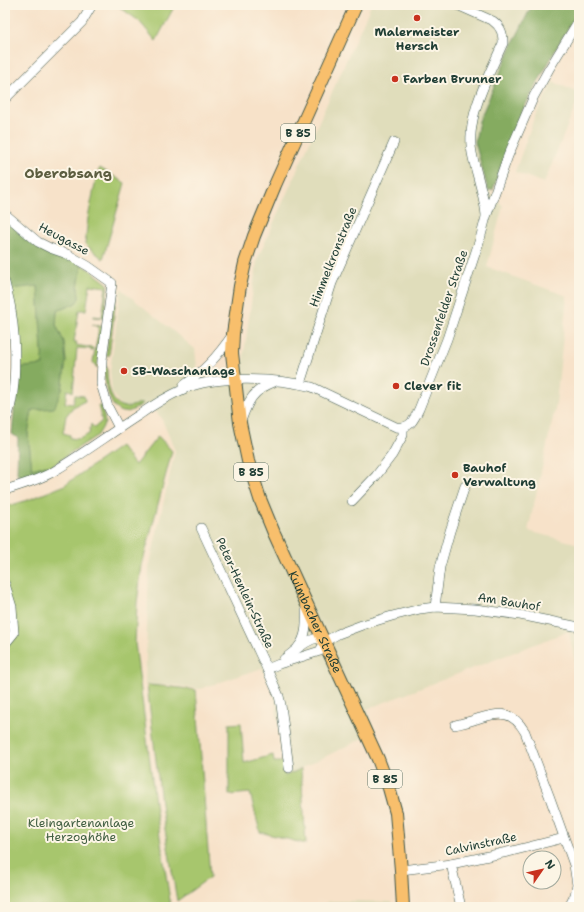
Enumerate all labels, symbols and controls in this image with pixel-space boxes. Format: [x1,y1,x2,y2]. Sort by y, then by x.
marker: Malermeister Hersch [412,13,422,23]
place label: Malermeister Hersch [374,24,460,54]
place label: Farben Brunner [403,71,502,87]
marker: Farben Brunner [390,74,400,84]
road number: B 85 [281,124,315,142]
district label: Oberobsang [24,164,112,182]
street label: Himmelkronstraße [306,204,361,310]
street label: Heugasse [36,219,92,259]
street label: Drossenfelder Straße [417,248,471,368]
place label: SB-Waschanlage [132,363,235,379]
marker: SB-Waschanlage [119,366,129,376]
place label: Clever fit [404,378,462,394]
marker: Clever fit [391,381,401,391]
place label: Bauhof Verwaltung [463,460,536,490]
road number: B 85 [234,463,268,481]
marker: Bauhof Verwaltung [450,470,460,480]
street label: Peter-Henlein-Straße [212,535,278,651]
street label: Kulmbacher Straße [285,568,345,676]
street label: Am Bauhof [477,589,542,615]
road number: B 85 [368,770,402,788]
park label: Kleingartenanlage Herzoghöhe [28,815,135,845]
street label: Calvinstraße [444,829,518,859]
north arrow [522,850,562,890]
text: N [541,857,559,873]

